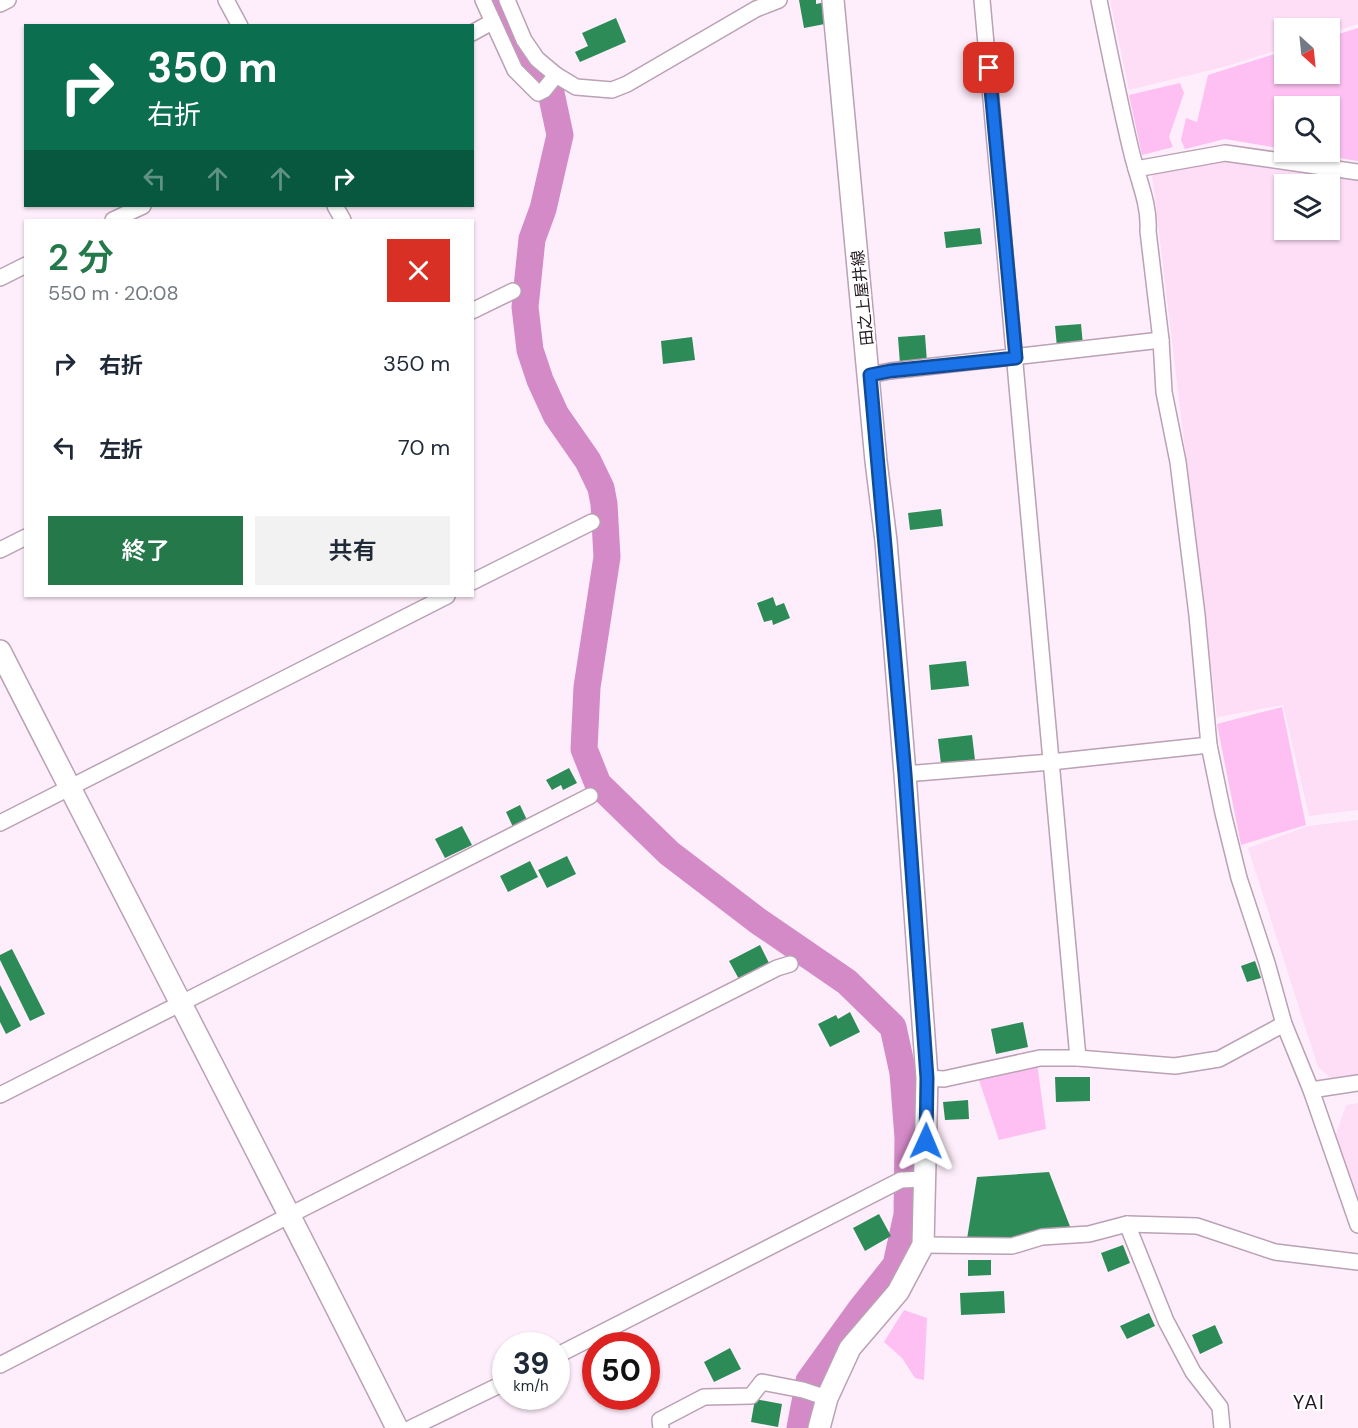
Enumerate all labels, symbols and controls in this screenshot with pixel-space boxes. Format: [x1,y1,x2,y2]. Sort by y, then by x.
north arrow [1274,18,1340,84]
map controls [1274,18,1340,240]
text: 350 m [147,40,277,95]
pin [963,42,1014,93]
icon: right [48,48,126,126]
icon: arrive [972,51,1005,84]
button: search [1274,96,1340,162]
text: 右折 [147,97,201,132]
icon: left [138,162,171,195]
icon: ahead [201,162,234,195]
icon: ahead [264,162,297,195]
icon: right [327,162,360,195]
button: layers [1274,174,1340,240]
text: 2 分 [48,234,114,281]
button: close [387,239,450,302]
street label: 田之上屋井線 [847,249,878,347]
text: 550 m · 20:08 [48,280,179,306]
icon: right [48,347,81,380]
text: 350 m [383,349,450,378]
text: 右折 [99,351,143,380]
icon: left [48,431,81,464]
text: 70 m [398,433,450,462]
text: 左折 [99,435,143,464]
button: 終了 [48,516,243,585]
button: 共有 [255,516,450,585]
position arrow [894,1109,958,1173]
speed limit sign: 50 [582,1332,660,1410]
text: 39 [513,1344,549,1383]
text: km/h [513,1376,549,1396]
district label: YAI [1293,1389,1325,1415]

